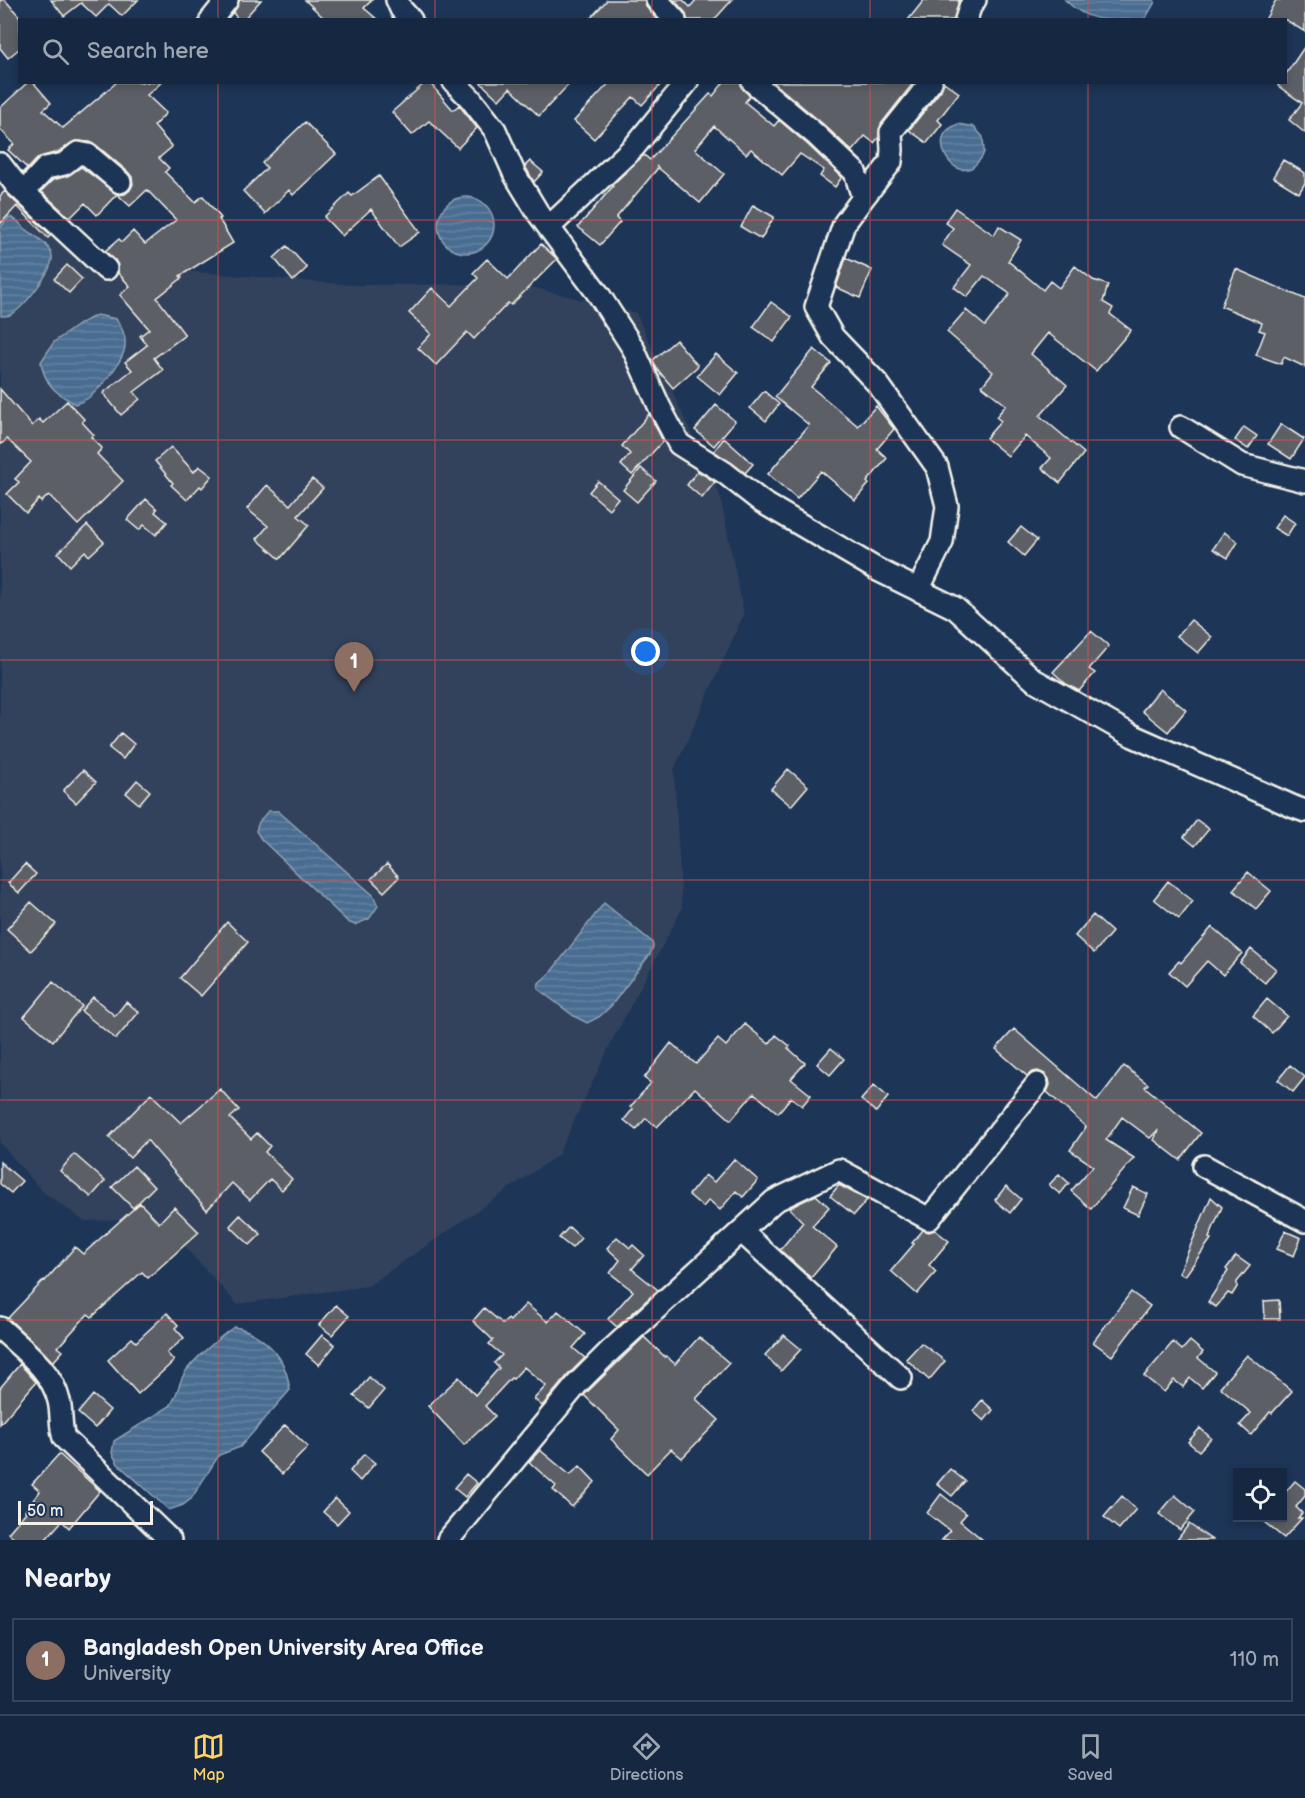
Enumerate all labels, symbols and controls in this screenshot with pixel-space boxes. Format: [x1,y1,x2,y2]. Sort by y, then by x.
search box [18,18,1287,84]
icon: search [39,35,72,68]
text: Search here [87,38,209,65]
your location [631,637,660,666]
pin: 1 [334,642,374,692]
map controls [1233,1468,1287,1522]
button: locate [1233,1468,1287,1522]
scale bar [18,1498,153,1526]
text: 50 m [27,1502,63,1521]
text: Nearby [24,1564,111,1595]
text: Bangladesh Open University Area Office [83,1635,484,1662]
text: 1 [41,1648,50,1672]
text: 110 m [1230,1648,1279,1672]
text: University [83,1662,171,1686]
tab: Map [192,1730,225,1785]
tab: Directions [610,1730,683,1785]
tab: Saved [1068,1730,1113,1785]

